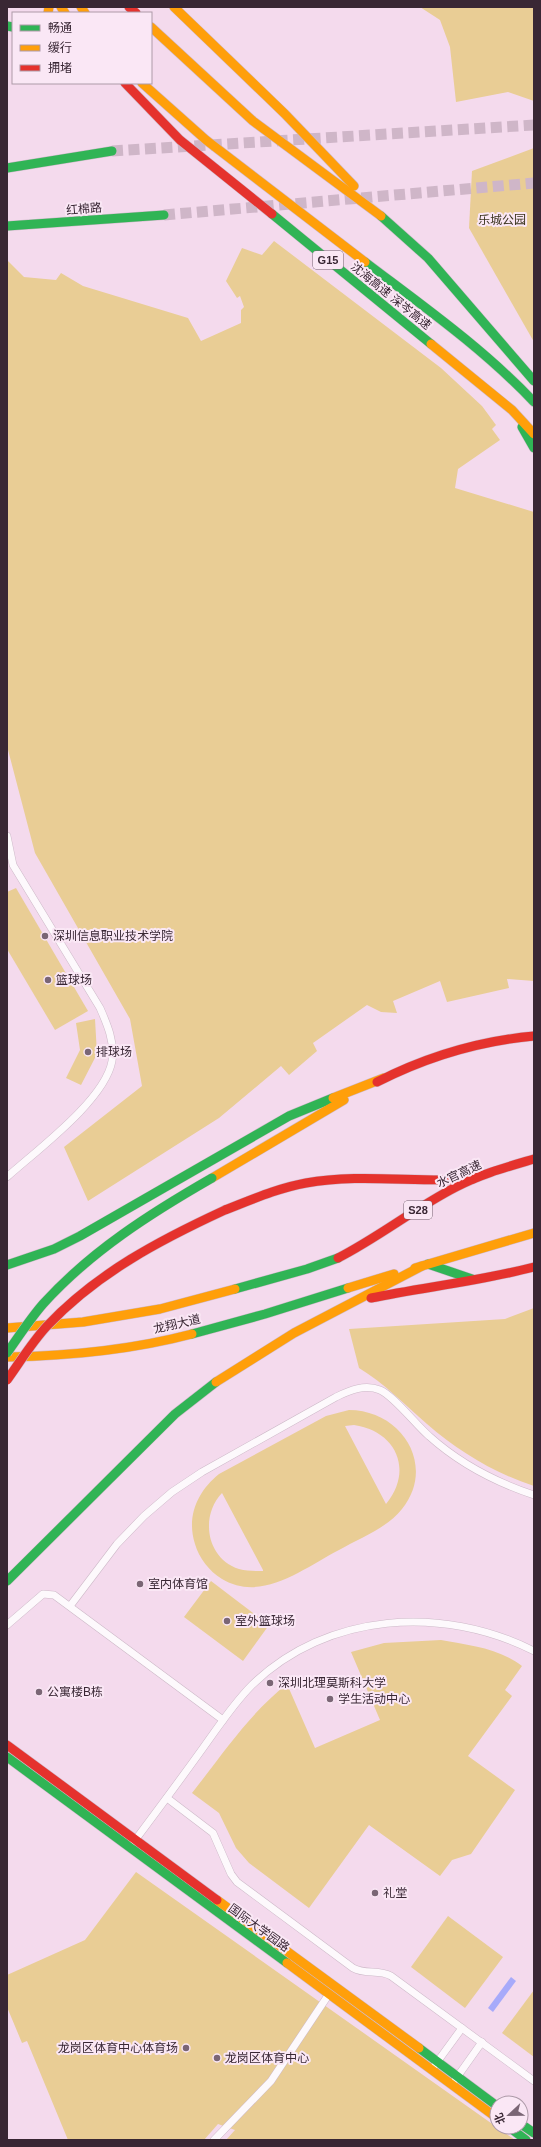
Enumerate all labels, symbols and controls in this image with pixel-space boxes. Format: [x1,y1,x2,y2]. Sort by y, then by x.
legend [12,12,152,84]
text: 畅通 [48,21,72,35]
text: 缓行 [48,41,72,55]
text: 拥堵 [48,61,72,75]
street label: 红棉路 [65,200,103,218]
park label: 乐城公园 [478,213,526,227]
road number: G15 [313,251,343,269]
street label: 沈海高速 深岑高速 [348,259,434,333]
place label: 深圳信息职业技术学院 [53,929,173,943]
marker: 深圳信息职业技术学院 [40,931,50,941]
place label: 篮球场 [56,973,92,987]
marker: 篮球场 [43,975,53,985]
place label: 排球场 [96,1045,132,1059]
marker: 排球场 [83,1047,93,1057]
street label: 水官高速 [434,1158,484,1190]
road number: S28 [404,1201,432,1219]
street label: 龙翔大道 [152,1312,202,1336]
place label: 室内体育馆 [148,1577,208,1591]
marker: 室内体育馆 [135,1579,145,1589]
place label: 室外篮球场 [235,1614,295,1628]
marker: 室外篮球场 [222,1616,232,1626]
place label: 深圳北理莫斯科大学 [278,1676,386,1690]
marker: 深圳北理莫斯科大学 [265,1678,275,1688]
place label: 公寓楼B栋 [47,1685,103,1699]
marker: 公寓楼B栋 [34,1687,44,1697]
place label: 学生活动中心 [338,1692,410,1706]
marker: 学生活动中心 [325,1694,335,1704]
place label: 礼堂 [383,1886,407,1900]
marker: 礼堂 [370,1888,380,1898]
street label: 国际大学园路 [226,1901,292,1955]
place label: 龙岗区体育中心体育场 [58,2041,178,2055]
marker: 龙岗区体育中心体育场 [181,2043,191,2053]
place label: 龙岗区体育中心 [225,2051,309,2065]
marker: 龙岗区体育中心 [212,2053,222,2063]
north arrow [489,2095,529,2135]
text: 北 [492,2111,507,2126]

